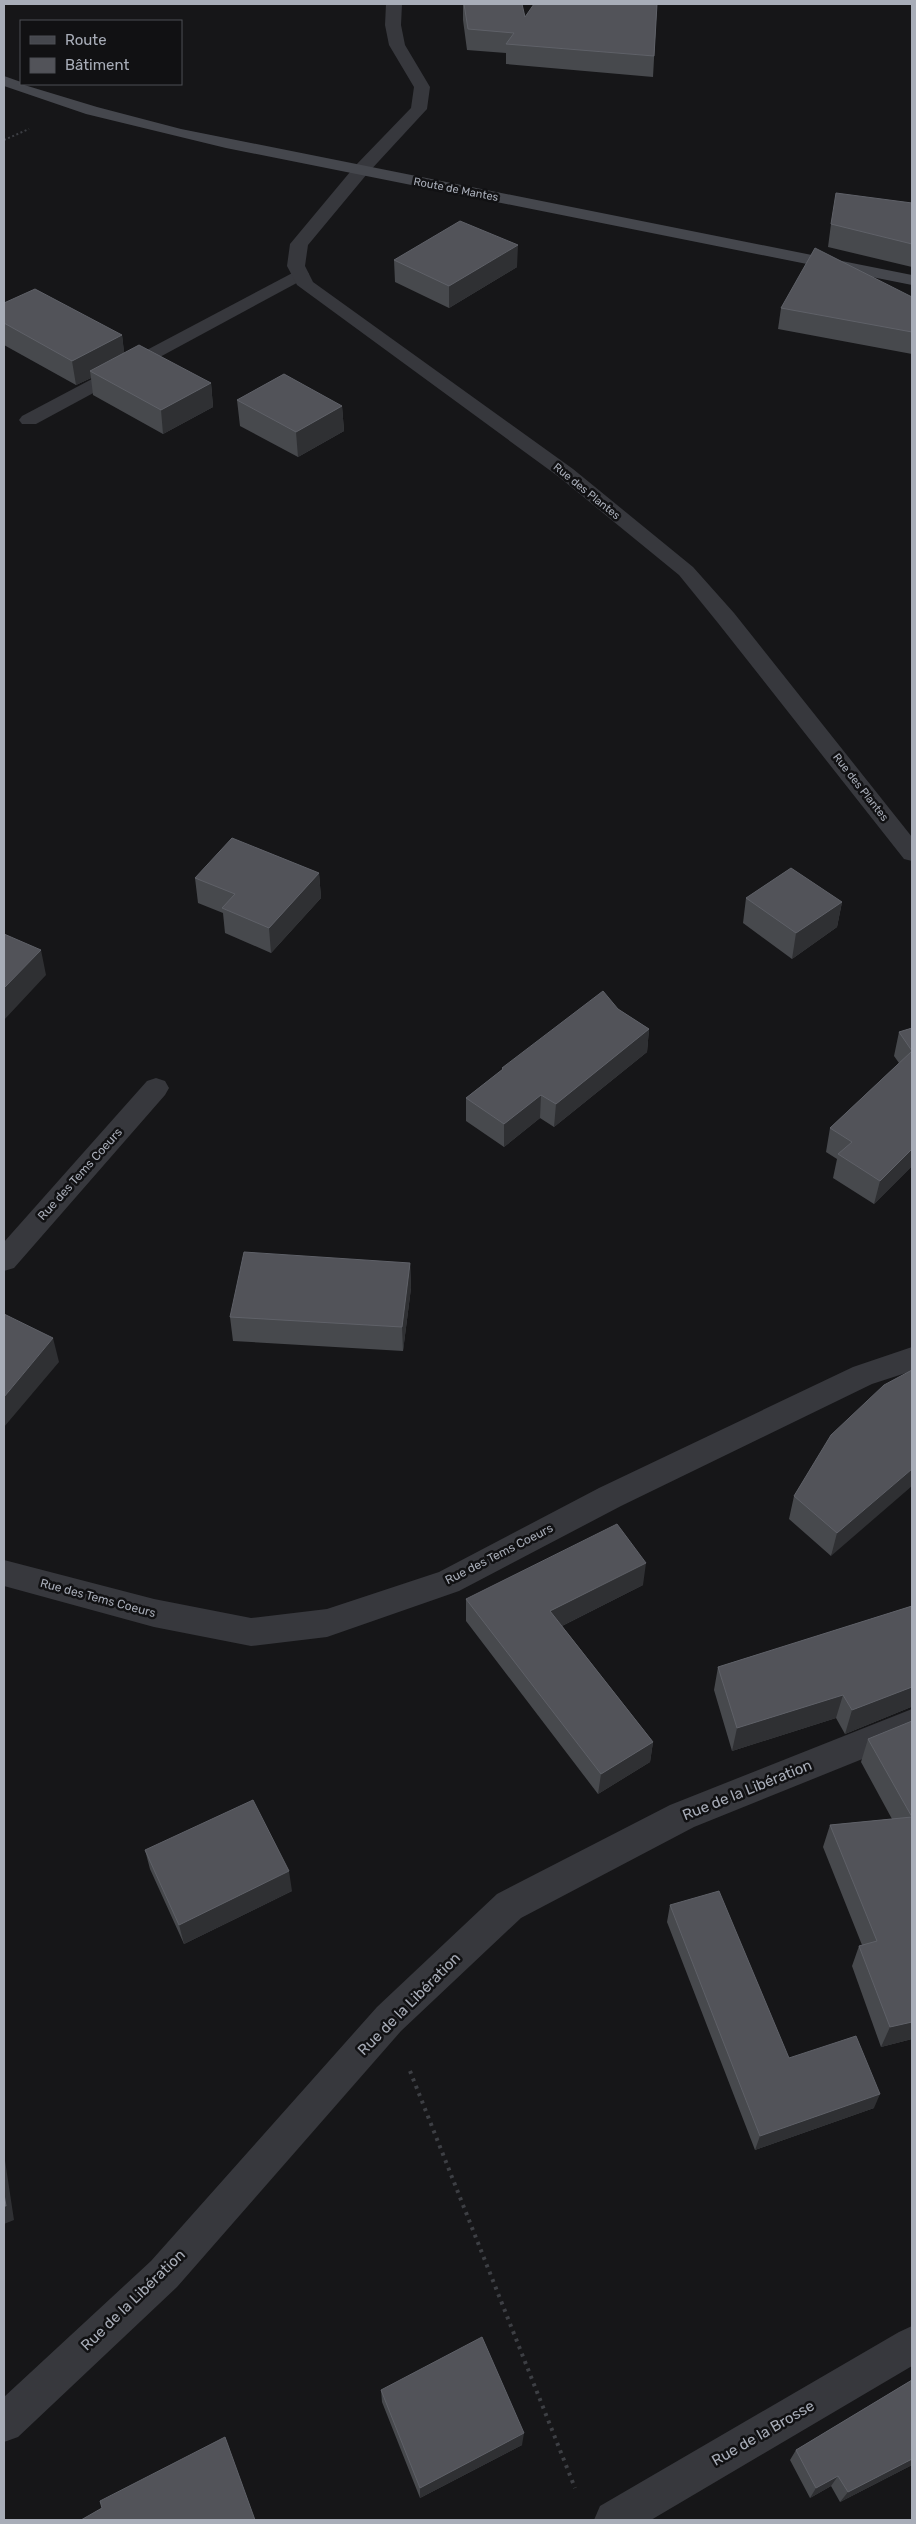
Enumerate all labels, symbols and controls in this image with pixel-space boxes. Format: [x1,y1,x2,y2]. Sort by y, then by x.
legend [20,20,182,85]
text: Route [65,31,107,49]
text: Bâtiment [65,56,129,74]
street label: Route de Mantes [412,175,500,204]
street label: Rue des Plantes [551,460,623,523]
street label: Rue des Plantes [830,751,891,824]
street label: Rue des Tems Coeurs [35,1125,125,1223]
street label: Rue des Tems Coeurs [443,1521,555,1587]
street label: Rue des Tems Coeurs [39,1576,157,1620]
street label: Rue de la Libération [680,1756,814,1824]
street label: Rue de la Libération [354,1949,464,2059]
street label: Rue de la Libération [77,2246,189,2354]
street label: Rue de la Brosse [709,2396,817,2470]

